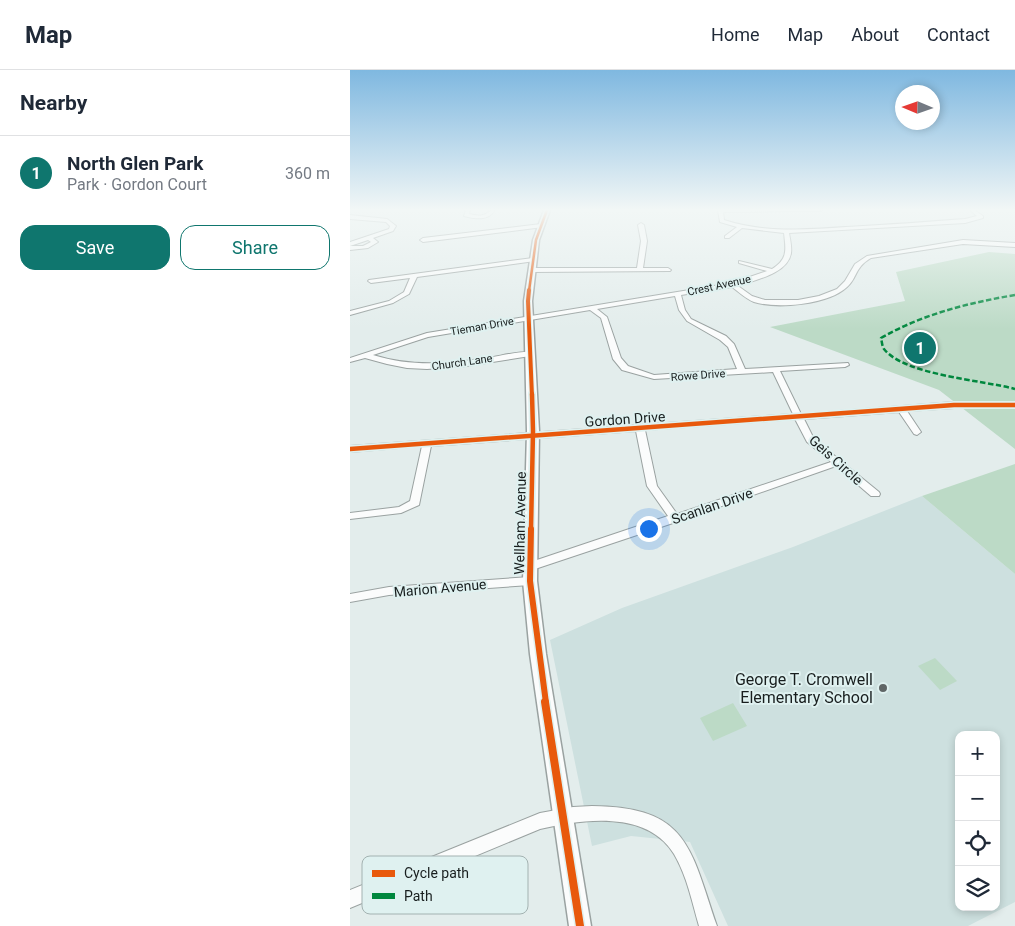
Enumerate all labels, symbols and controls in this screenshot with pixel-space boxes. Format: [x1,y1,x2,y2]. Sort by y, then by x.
text: Map [25,21,72,49]
text: Home [711,24,760,45]
text: Map [788,24,823,45]
text: About [851,24,899,45]
text: Contact [927,24,990,45]
north arrow [895,85,940,130]
text: Nearby [20,91,87,115]
text: North Glen Park [67,152,203,175]
text: 1 [31,164,41,183]
text: 360 m [285,164,330,183]
text: Park · Gordon Court [67,175,207,194]
button: Save [20,225,170,270]
button: Share [180,225,330,270]
street label: Crest Avenue [686,272,752,299]
street label: Tieman Drive [449,314,515,338]
pin: 1 [904,329,936,367]
street label: Church Lane [431,352,493,373]
street label: Rowe Drive [670,367,726,384]
street label: Gordon Drive [584,408,666,430]
street label: Geis Circle [806,432,866,488]
street label: Wellham Avenue [511,471,529,575]
street label: Scanlan Drive [669,485,755,527]
your location [636,516,662,542]
street label: Marion Avenue [393,576,487,600]
place label: George T. Cromwell Elementary School [735,670,873,707]
marker: George T. Cromwell Elementary School [877,682,889,694]
map controls [955,731,1000,911]
button: + [955,731,1000,776]
button: − [955,776,1000,821]
button: locate [955,821,1000,866]
legend [362,856,528,914]
text: Cycle path [404,865,469,881]
button: layers [955,866,1000,911]
text: Path [404,888,433,904]

